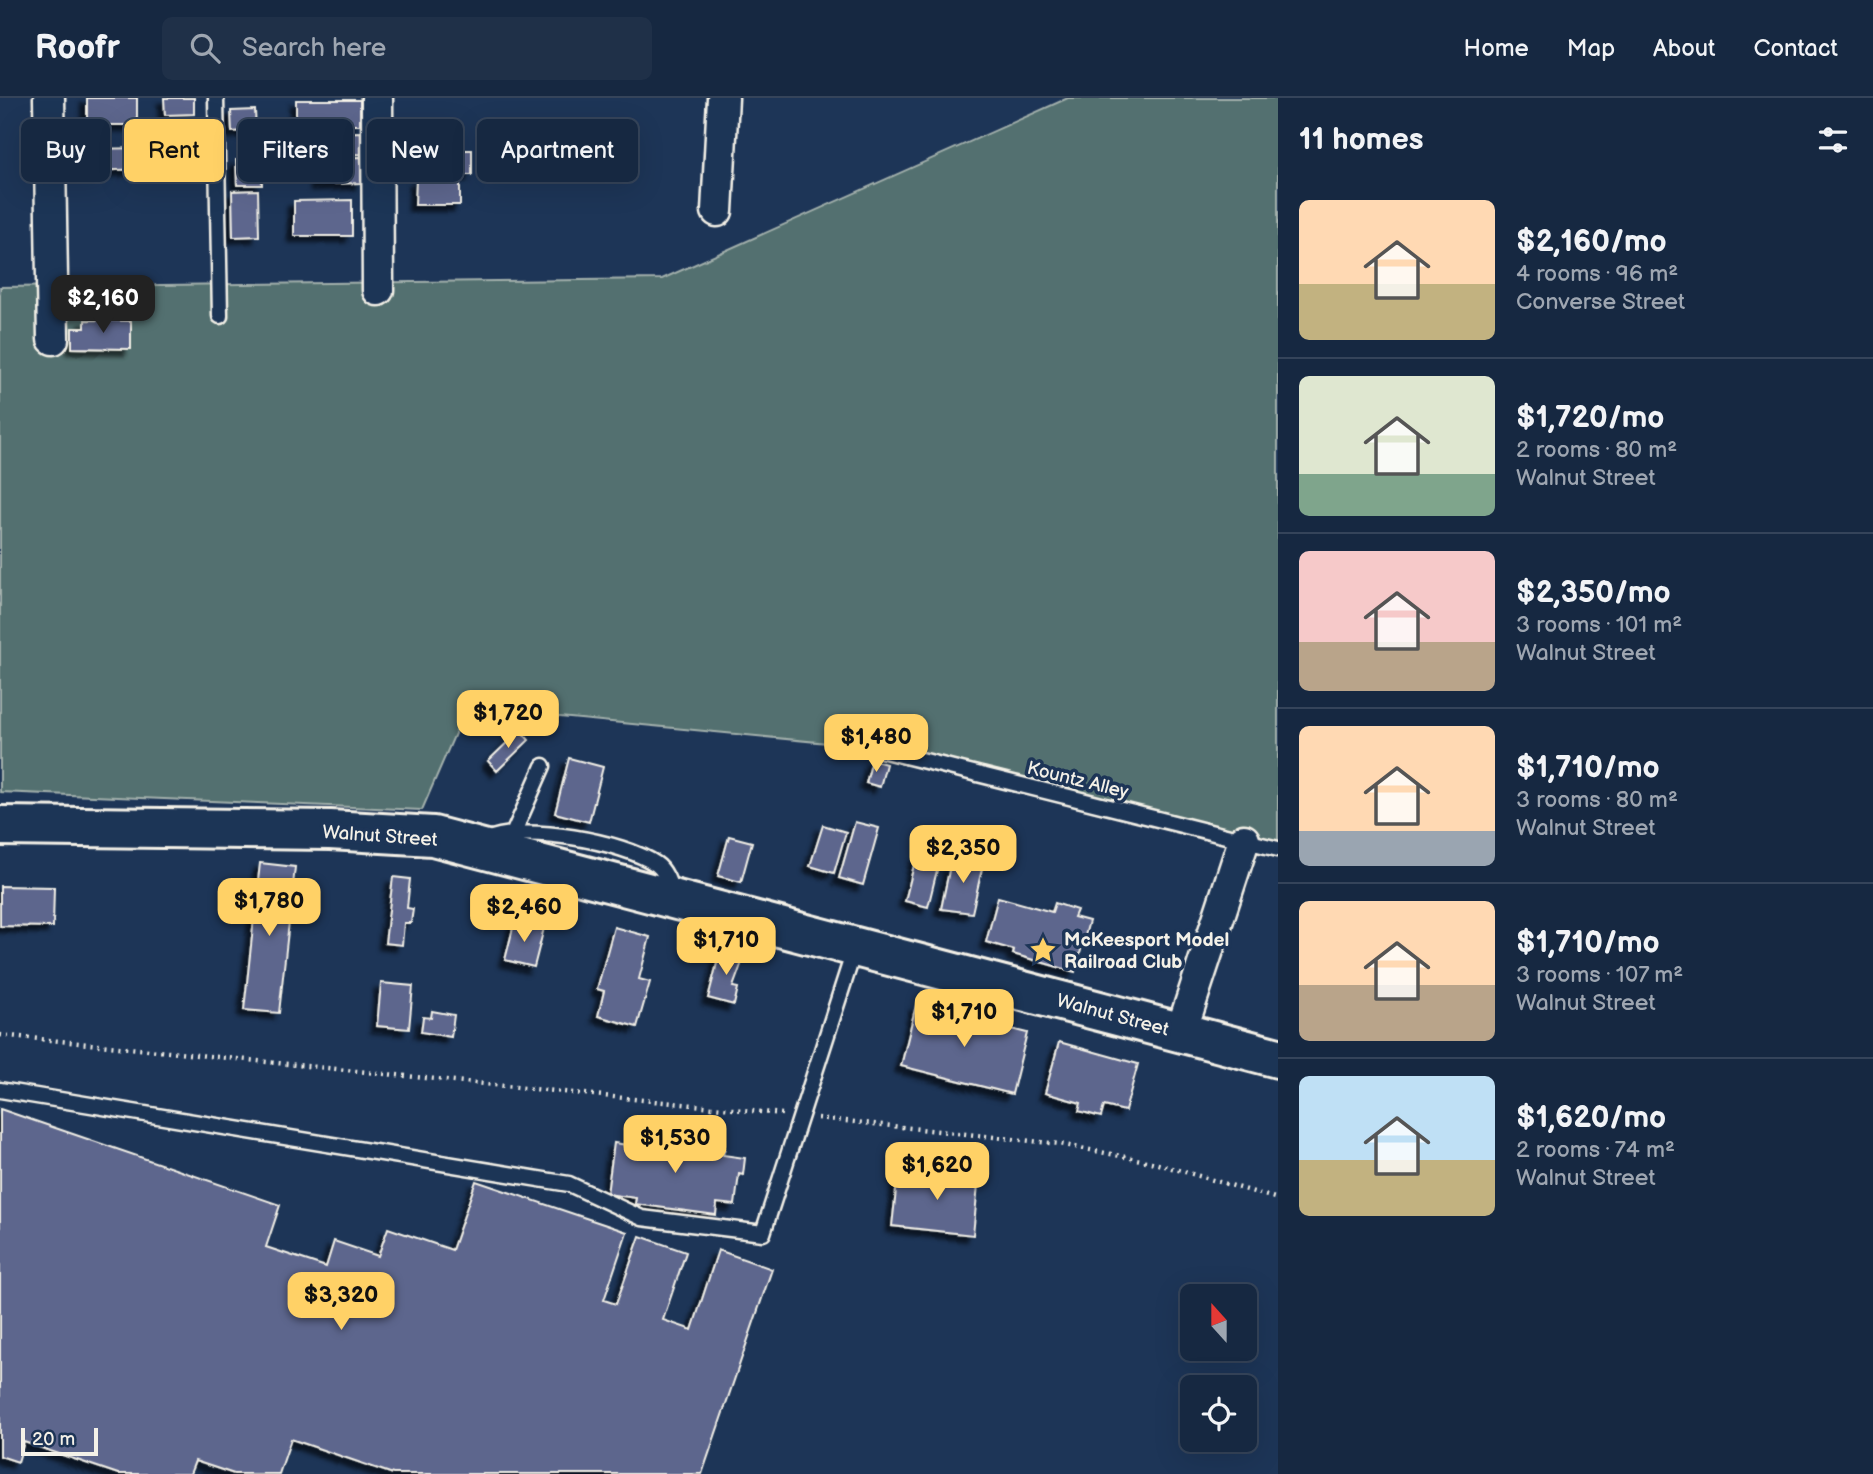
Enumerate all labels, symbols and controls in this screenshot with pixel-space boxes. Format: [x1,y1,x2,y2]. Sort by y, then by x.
search box [162,17,652,80]
text: Roofr [35,28,120,68]
icon: search [186,29,224,67]
text: Search here [242,33,386,64]
text: Home [1464,34,1529,63]
text: Map [1567,34,1615,63]
text: About [1653,34,1715,63]
text: Contact [1753,34,1838,63]
chip: Buy [21,119,110,182]
chip: Rent [124,119,224,182]
chip: Filters [238,119,353,182]
chip: New [367,119,463,182]
chip: Apartment [477,119,638,182]
icon: filters [1814,121,1852,159]
text: 11 homes [1299,122,1423,158]
text: $2,160/mo [1516,224,1667,260]
icon: home [1355,228,1439,312]
text: 4 rooms · 96 m² [1516,260,1678,288]
pin: $2,160 [46,275,160,335]
text: $2,160 [67,284,139,312]
text: Converse Street [1516,288,1685,316]
text: $1,720/mo [1516,400,1664,436]
icon: home [1355,404,1439,488]
text: 2 rooms · 80 m² [1516,436,1677,464]
text: Walnut Street [1516,464,1655,492]
text: $2,350/mo [1516,575,1671,611]
icon: home [1355,579,1439,663]
text: 3 rooms · 101 m² [1516,611,1682,639]
text: Walnut Street [1516,639,1655,667]
pin: $1,720 [451,690,565,750]
text: $1,720 [473,699,543,727]
pin: $1,480 [819,714,933,774]
text: $1,480 [840,723,912,751]
text: $1,710/mo [1516,750,1660,786]
icon: home [1355,754,1439,838]
street label: Kountz Alley [1025,757,1131,804]
text: 3 rooms · 80 m² [1516,786,1678,814]
text: Walnut Street [1516,814,1655,842]
street label: Walnut Street [322,821,438,852]
pin: $2,350 [906,826,1020,885]
text: $2,350 [925,834,1001,862]
pin: $1,780 [212,878,326,938]
pin: $2,460 [467,884,581,944]
text: $1,780 [234,887,304,915]
text: $2,460 [486,893,562,921]
pin: $1,710 [669,918,783,977]
text: $1,710/mo [1516,925,1660,961]
text: $1,710 [693,926,759,954]
place label: McKeesport Model Railroad Club [1064,929,1229,974]
icon: home [1355,929,1439,1013]
place icon: McKeesport Model Railroad Club [1028,935,1058,965]
text: 3 rooms · 107 m² [1516,961,1683,989]
street label: Walnut Street [1054,989,1171,1042]
text: Walnut Street [1516,989,1655,1017]
pin: $1,710 [907,990,1021,1049]
text: $1,710 [931,998,997,1026]
text: $1,620/mo [1516,1100,1666,1136]
icon: home [1355,1104,1439,1188]
pin: $1,530 [618,1116,732,1175]
text: $1,530 [640,1124,710,1152]
text: 2 rooms · 74 m² [1516,1136,1675,1164]
pin: $1,620 [880,1142,994,1202]
text: $1,620 [901,1151,973,1179]
text: Walnut Street [1516,1164,1655,1192]
pin: $3,320 [284,1272,398,1332]
text: $3,320 [304,1281,378,1309]
north arrow [1180,1284,1256,1362]
map controls [1180,1284,1257,1452]
button: locate [1180,1375,1257,1452]
scale bar [21,1425,98,1457]
text: 20 m [32,1428,75,1451]

